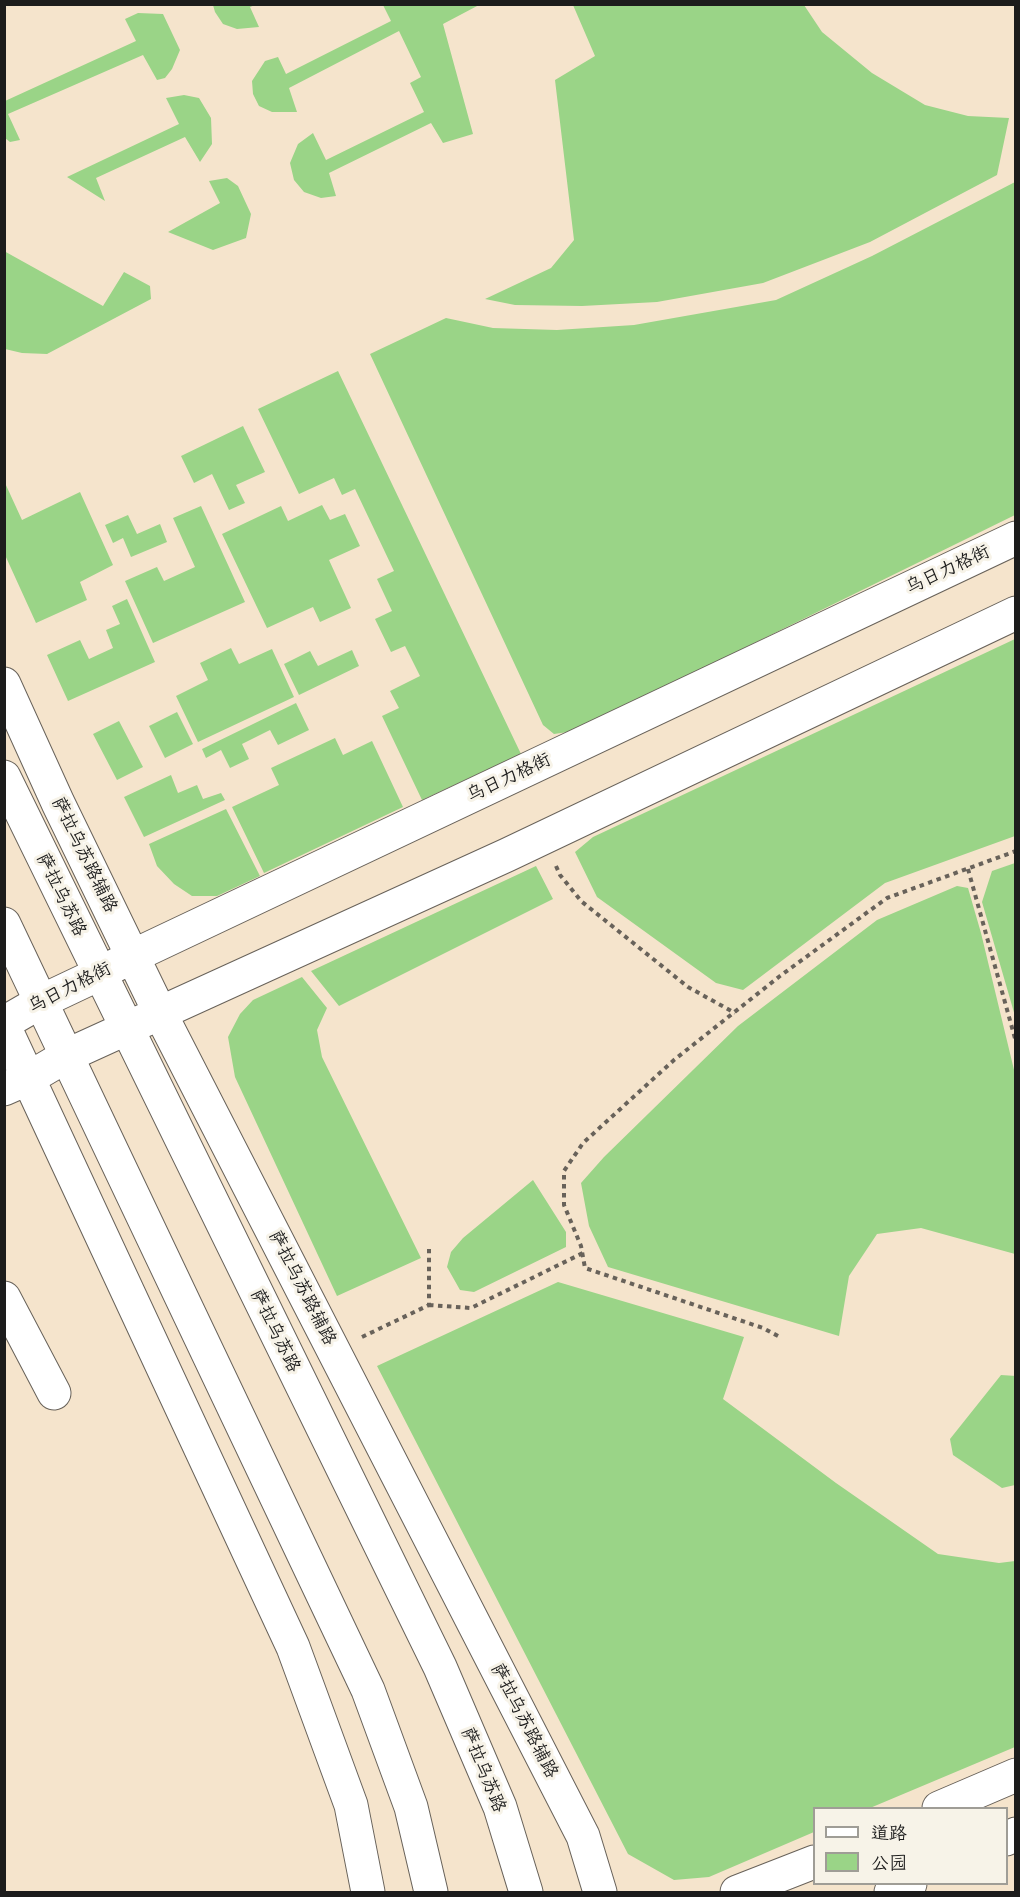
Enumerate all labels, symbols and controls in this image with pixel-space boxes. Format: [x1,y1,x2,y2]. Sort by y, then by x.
street label: 乌日力格街 [903,541,993,599]
street label: 乌日力格街 [464,749,554,807]
street label: 萨拉乌苏路辅路 [47,794,121,916]
street label: 萨拉乌苏路 [32,850,90,940]
street label: 乌日力格街 [25,958,115,1018]
street label: 萨拉乌苏路辅路 [264,1227,340,1349]
street label: 萨拉乌苏路 [246,1286,304,1376]
street label: 萨拉乌苏路辅路 [486,1660,562,1782]
street label: 萨拉乌苏路 [456,1724,510,1816]
legend [813,1807,1008,1885]
text: 道路 [871,1821,907,1845]
text: 公园 [871,1851,907,1875]

